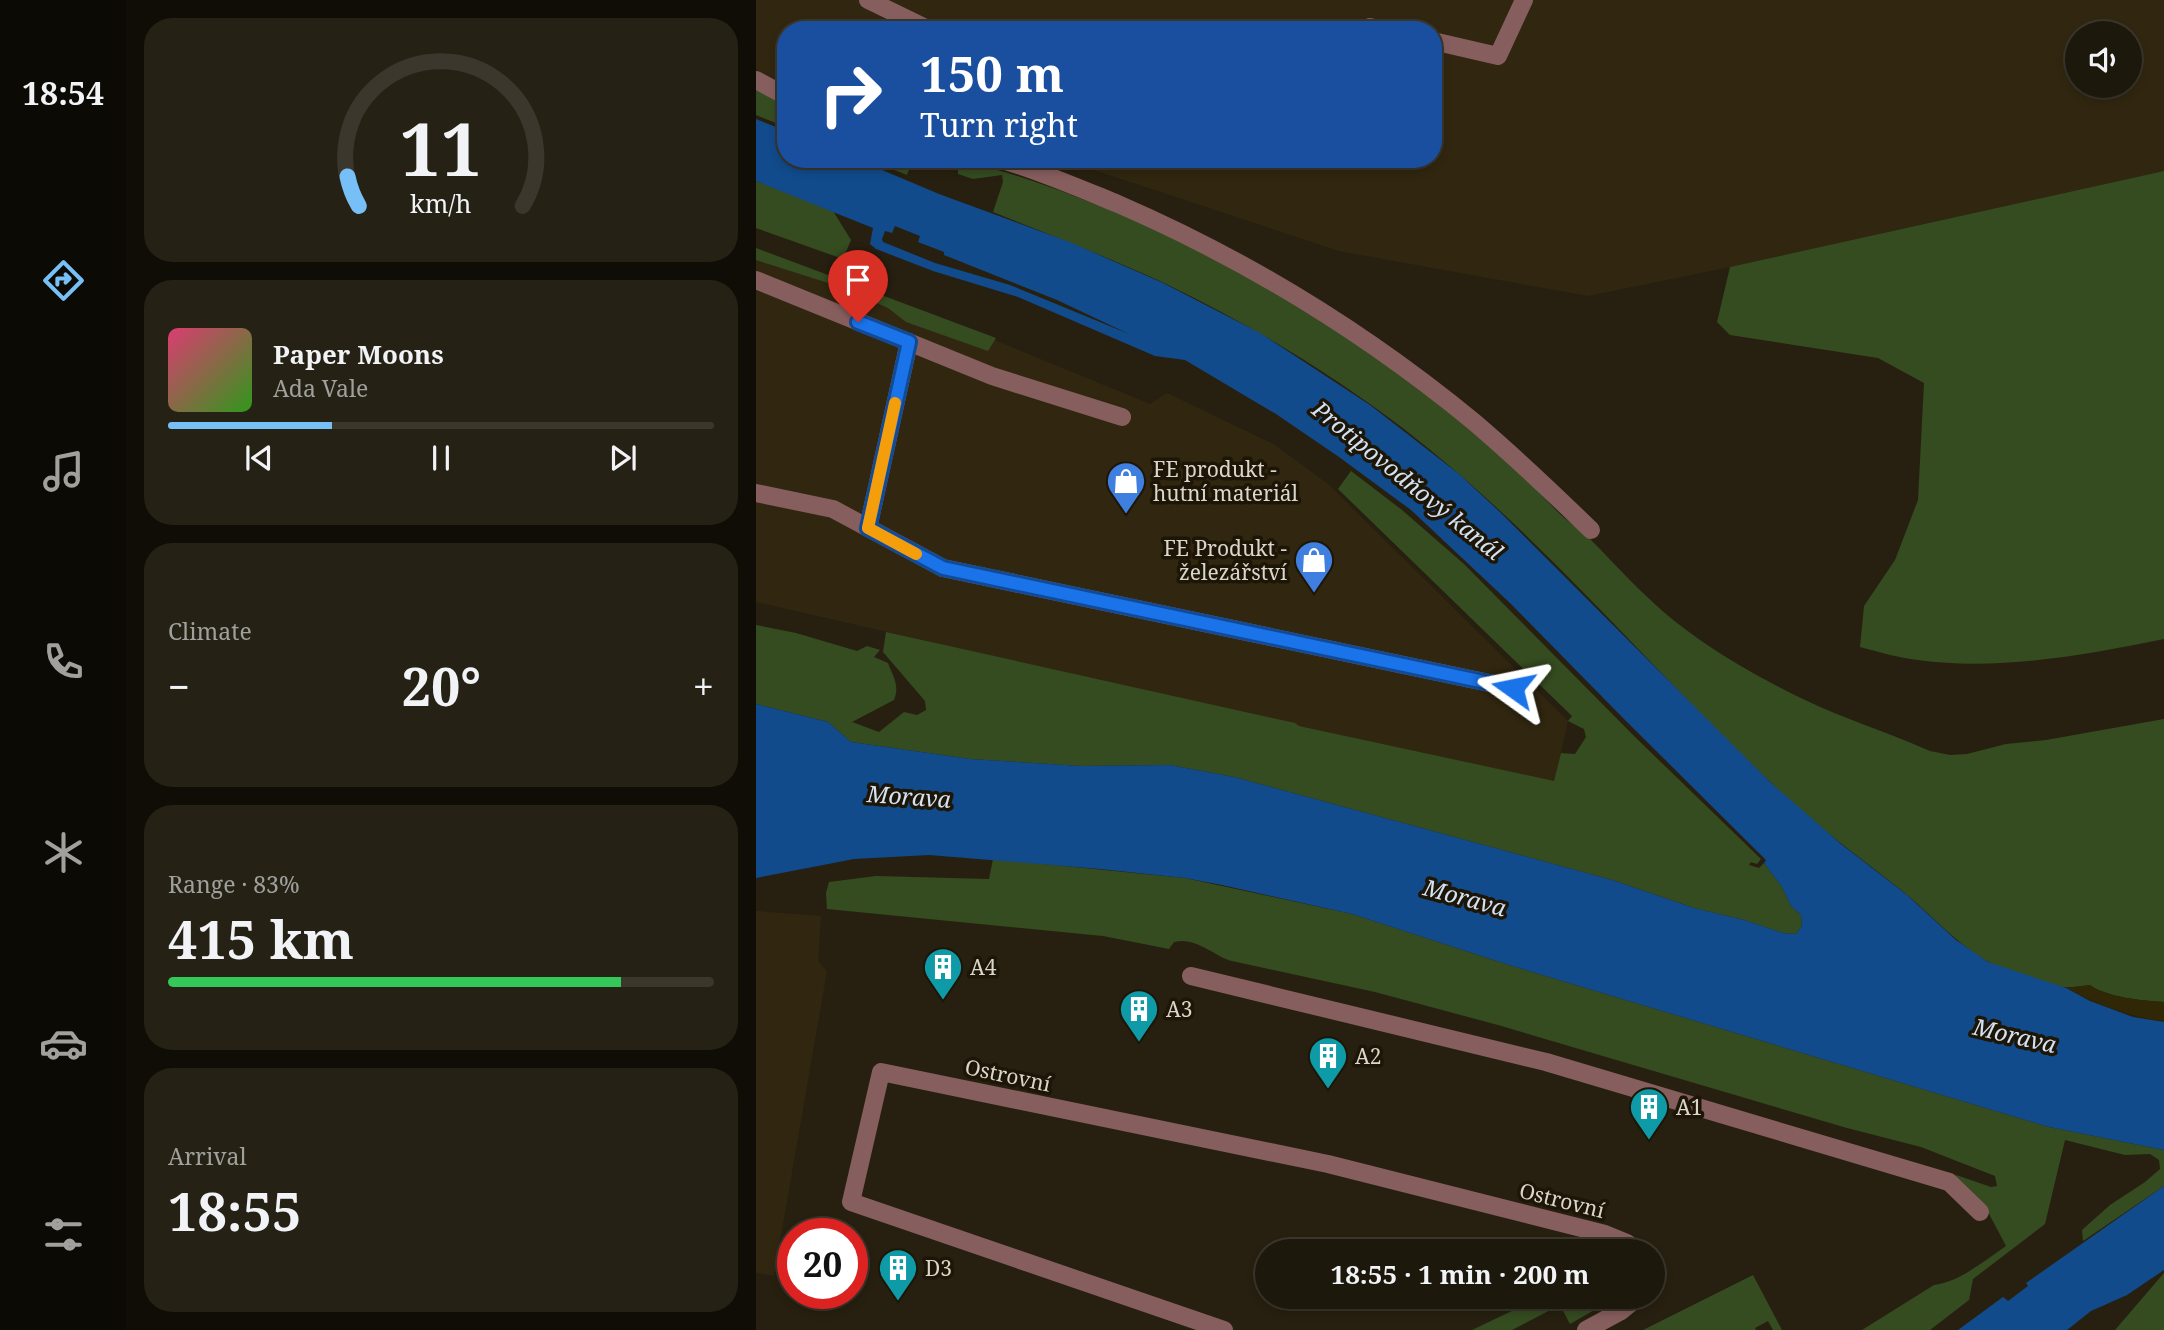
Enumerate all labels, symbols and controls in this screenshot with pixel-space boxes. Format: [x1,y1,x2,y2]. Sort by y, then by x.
map controls [2065,21,2142,98]
button: sound [2065,21,2142,98]
text: 150 m [920,40,1064,106]
icon: right [805,49,896,140]
text: 18:54 [22,71,104,114]
text: 11 [400,99,482,198]
text: Turn right [920,103,1078,146]
text: km/h [410,186,472,220]
pin [828,250,888,322]
icon: directions [39,256,88,305]
icon: arrive [839,261,877,299]
text: Paper Moons [273,336,444,372]
text: Ada Vale [273,372,368,404]
water label: Protipovodňový kanál [1305,392,1510,567]
icon: previous [240,439,278,477]
icon: pause [422,439,460,477]
icon: next [604,439,642,477]
icon: music [39,447,88,496]
place label: FE produkt - hutní materiál [1153,455,1299,507]
shop icon: FE produkt - hutní materiál [1105,460,1147,515]
place label: FE Produkt - železářství [1163,534,1287,586]
shop icon: FE Produkt - železářství [1293,539,1335,594]
text: Climate [168,615,252,647]
icon: phone [39,637,88,686]
text: 20° [402,650,481,721]
position arrow [1476,651,1550,725]
text: − [168,660,190,712]
text: + [693,660,714,712]
water label: Morava [865,777,953,815]
icon: climate [39,828,88,877]
text: Range · 83% [168,868,300,900]
water label: Morava [1419,870,1510,924]
text: 415 km [168,903,354,974]
building icon: A4 [922,946,964,1001]
place label: A4 [970,953,997,981]
building icon: A3 [1118,988,1160,1043]
place label: A3 [1166,995,1193,1023]
water label: Morava [1969,1010,2060,1060]
icon: car [39,1019,88,1068]
building icon: A2 [1307,1035,1349,1090]
place label: A2 [1355,1042,1382,1070]
street label: Ostrovní [963,1052,1054,1098]
building icon: A1 [1628,1086,1670,1141]
place label: A1 [1676,1093,1703,1121]
text: Arrival [168,1140,247,1172]
text: 18:55 [168,1175,301,1246]
street label: Ostrovní [1516,1176,1608,1224]
icon: filters [39,1210,88,1259]
speed limit sign: 20 [777,1218,868,1309]
building icon: D3 [877,1247,919,1302]
place label: D3 [925,1254,952,1282]
text: 18:55 · 1 min · 200 m [1330,1256,1590,1292]

